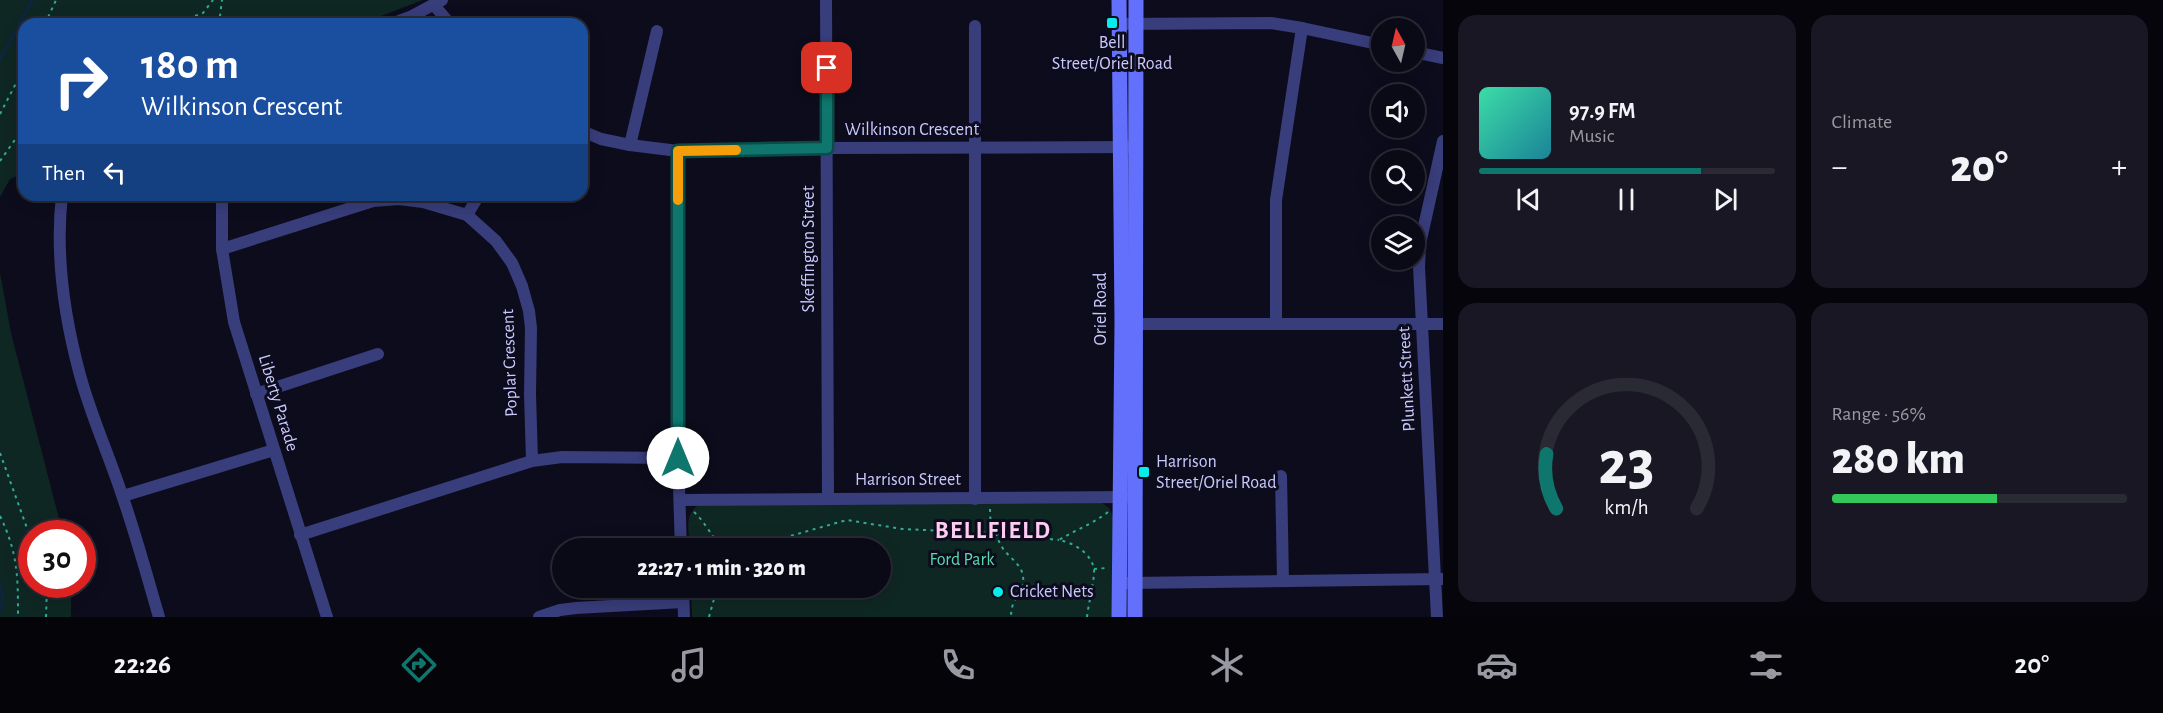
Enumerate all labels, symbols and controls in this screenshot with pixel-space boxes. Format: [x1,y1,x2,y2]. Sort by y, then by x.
marker: Bell Street/Oriel Road [1105,16,1119,30]
north arrow [1371,18,1425,72]
map controls [1371,18,1425,270]
place label: Bell Street/Oriel Road [1052,34,1172,73]
icon: right [42,42,120,120]
pin [801,42,852,93]
text: 180 m [141,44,239,86]
icon: arrive [810,51,843,84]
button: sound [1371,84,1425,138]
text: Wilkinson Crescent [141,93,342,120]
text: 97.9 FM [1569,100,1635,122]
text: Climate [1832,112,1892,132]
street label: Wilkinson Crescent [845,121,979,139]
text: Music [1569,126,1615,146]
text: 20° [1950,145,2008,190]
button: search [1371,150,1425,204]
text: − [1832,151,1847,184]
text: + [2111,151,2127,184]
icon: left [98,156,131,189]
text: Then [42,162,86,184]
icon: previous [1512,183,1545,216]
icon: pause [1610,183,1643,216]
icon: next [1709,183,1742,216]
street label: Skeffington Street [800,185,818,312]
button: layers [1371,216,1425,270]
street label: Oriel Road [1092,272,1110,346]
street label: Poplar Crescent [499,308,521,417]
street label: Plunkett Street [1395,326,1419,432]
street label: Liberty Parade [255,352,301,454]
text: Range · 56% [1832,404,1926,424]
position arrow [646,426,710,490]
text: 23 [1599,433,1655,495]
text: 280 km [1832,437,1965,482]
place label: Harrison Street/Oriel Road [1156,453,1277,492]
marker: Harrison Street/Oriel Road [1137,465,1151,479]
street label: Harrison Street [855,471,961,489]
text: km/h [1605,498,1649,519]
district label: BELLFIELD [935,519,1051,543]
speed limit sign: 30 [18,520,96,598]
park label: Ford Park [930,551,995,569]
text: 22:27 · 1 min · 320 m [637,557,806,579]
place label: Cricket Nets [1010,583,1094,601]
marker: Cricket Nets [991,585,1005,599]
icon: directions [398,644,440,686]
icon: music [668,644,710,686]
icon: phone [937,644,979,686]
icon: climate [1206,644,1248,686]
icon: car [1476,644,1518,686]
icon: filters [1745,644,1787,686]
text: 22:26 [114,651,171,678]
text: 20° [2015,651,2049,678]

